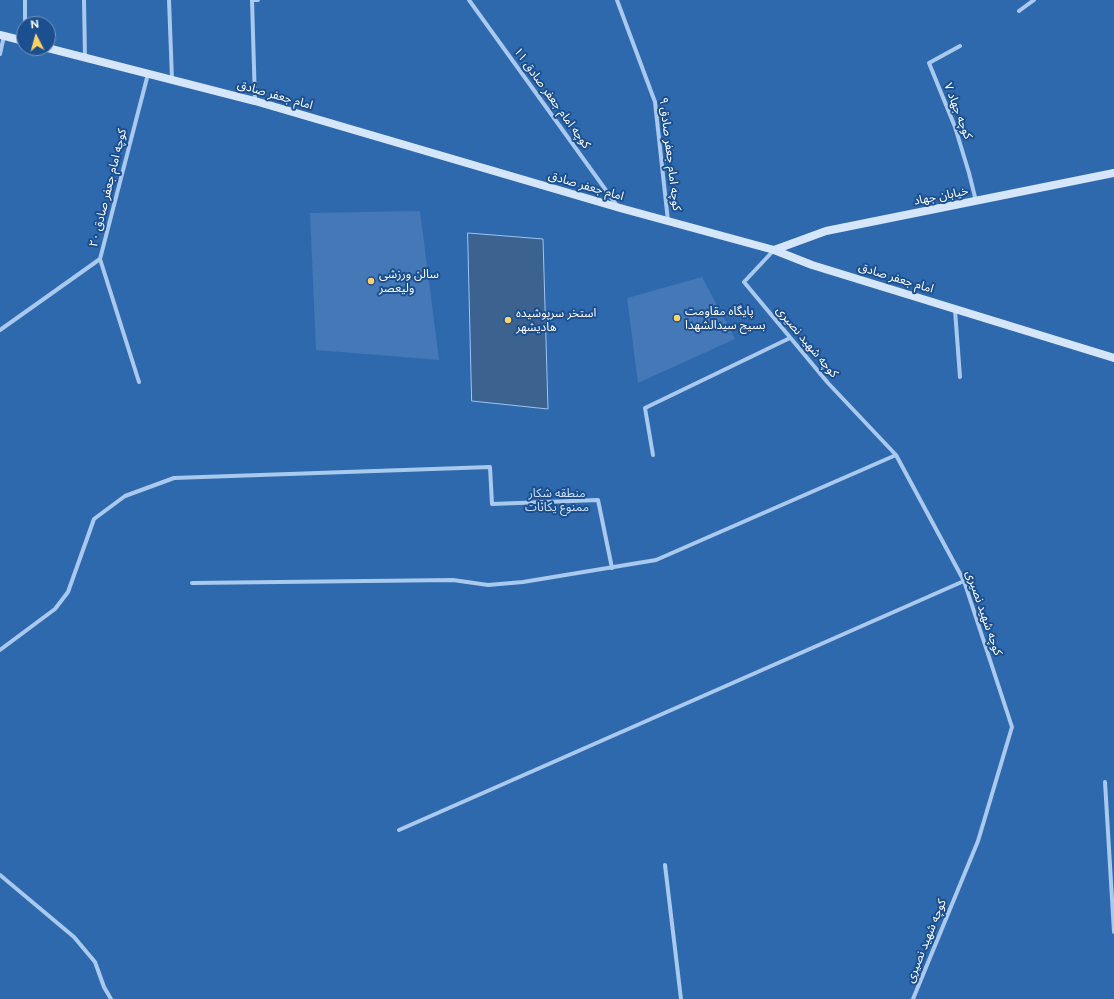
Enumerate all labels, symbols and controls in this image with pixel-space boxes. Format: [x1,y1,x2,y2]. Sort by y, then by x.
north arrow [16,16,56,56]
text: N [30,18,40,31]
street label: کوچه امام جعفر صادق ۱۱ [511,45,593,151]
street label: امام جعفر صادق [236,77,314,113]
street label: کوچه جهاد ‍۷ [941,81,975,141]
street label: کوچه امام جعفر صادق ۹ [656,96,684,212]
street label: کوچه امام جعفر صادق ۲۰ [86,127,130,249]
street label: امام جعفر صادق [547,168,625,204]
street label: خیابان جهاد [912,184,970,208]
street label: امام جعفر صادق [857,260,935,296]
place label: سالن ورزشی ولیعصر [379,267,439,295]
marker: سالن ورزشی ولیعصر [366,276,376,286]
street label: کوچه شهید نصیری [773,303,841,381]
place label: پایگاه مقاومت بسیج سیدالشهدا [685,304,766,332]
place label: استخر سرپوشیده هادیشهر [516,306,596,334]
marker: پایگاه مقاومت بسیج سیدالشهدا [672,313,682,323]
marker: استخر سرپوشیده هادیشهر [503,315,513,325]
park label: منطقه شکار ممنوع یکانات [525,486,589,514]
street label: کوچه شهید نصیری [963,569,1005,657]
street label: کوچه شهید نصیری [903,897,949,985]

